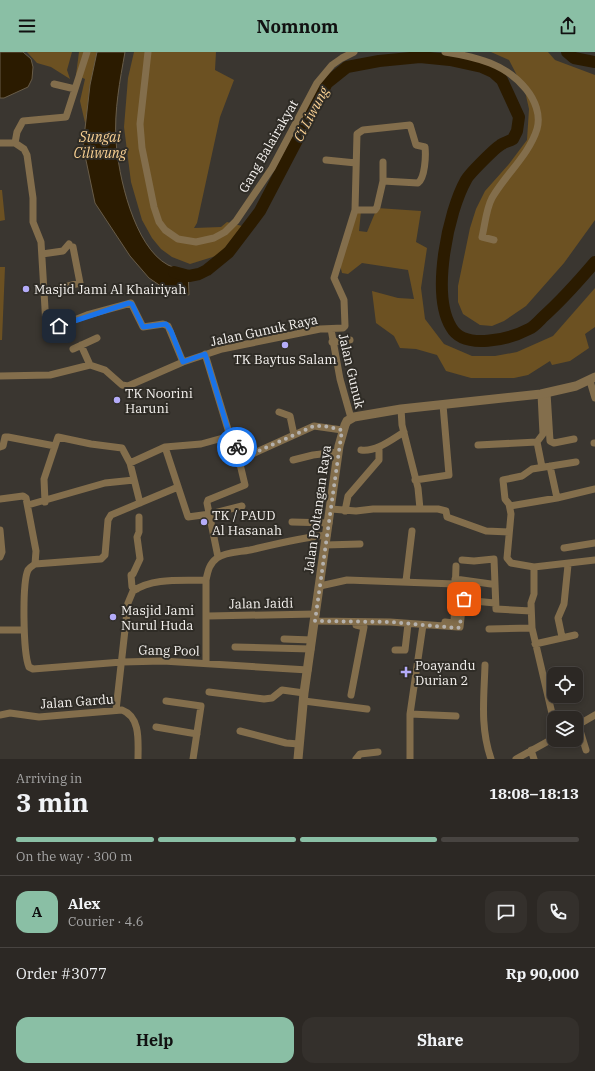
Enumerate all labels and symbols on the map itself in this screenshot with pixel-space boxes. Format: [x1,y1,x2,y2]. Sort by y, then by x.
water label: Ci Liwung [289,83,333,145]
street label: Gang Balairakyat [235,96,302,196]
water label: Sungai Ciliwung [74,128,127,162]
place label: Masjid Jami Al Khairiyah [34,281,186,298]
marker: Masjid Jami Al Khairiyah [21,284,31,294]
pin [42,309,76,343]
street label: Jalan Gunuk Raya [209,311,319,350]
street label: Jalan Gunuk [335,332,369,411]
marker: TK Baytus Salam [280,340,290,350]
place label: TK Baytus Salam [233,351,337,368]
place label: TK Noorini Haruni [125,385,193,417]
marker: TK Noorini Haruni [112,395,122,405]
courier [217,427,257,467]
street label: Jalan Poltangan Raya [300,444,335,574]
place label: TK / PAUD Al Hasanah [212,507,282,539]
marker: TK / PAUD Al Hasanah [199,517,209,527]
pin [447,582,481,616]
street label: Jalan Jaidi [229,594,293,613]
place label: Masjid Jami Nurul Huda [121,602,194,634]
marker: Masjid Jami Nurul Huda [108,612,118,622]
street label: Gang Pool [138,641,200,660]
place label: Poayandu Durian 2 [415,657,475,689]
marker: Poayandu Durian 2 [400,666,412,678]
street label: Jalan Gardu [40,690,114,713]

